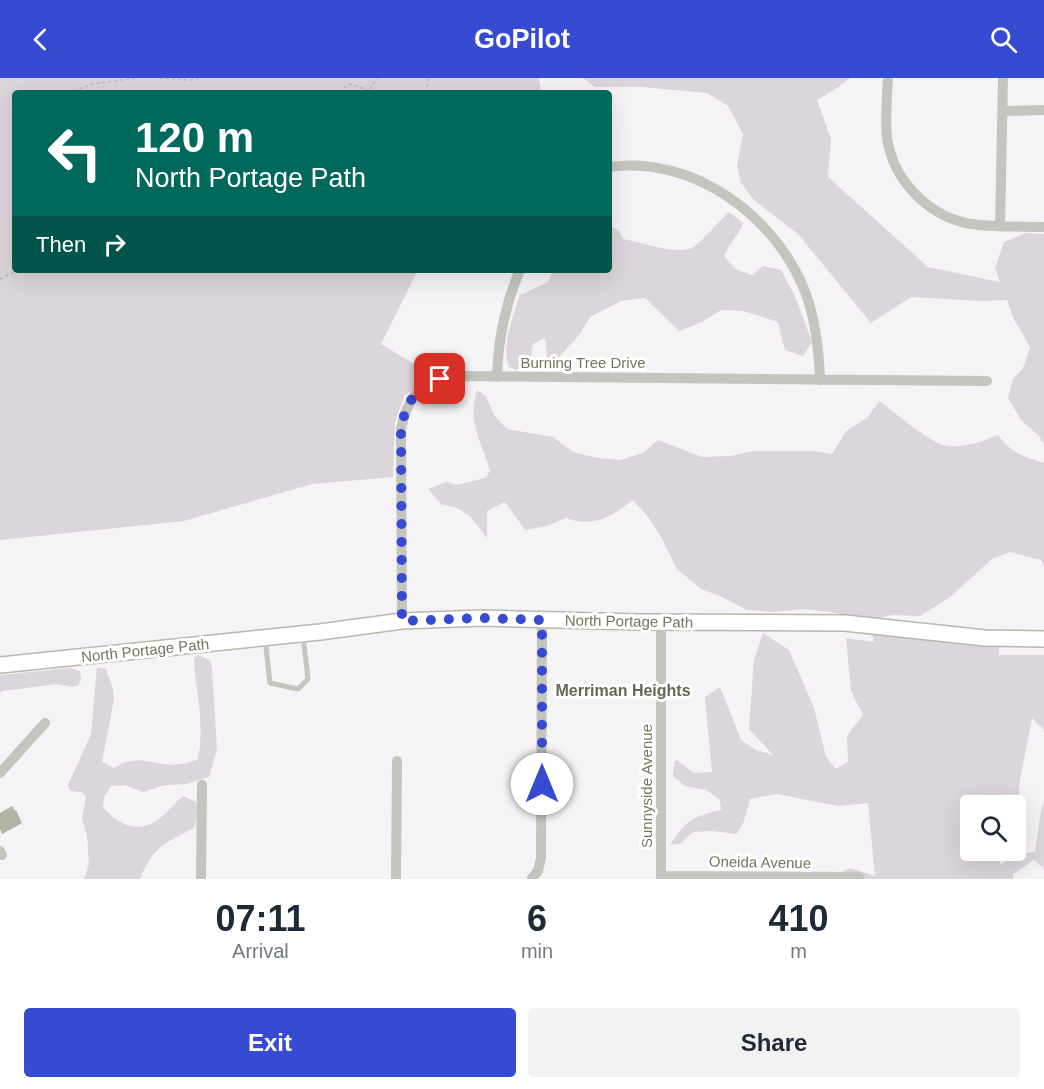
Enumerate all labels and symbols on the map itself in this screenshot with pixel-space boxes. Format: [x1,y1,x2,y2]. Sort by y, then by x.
pin [414,353,465,404]
street label: Burning Tree Drive [520,354,646,371]
street label: North Portage Path [565,611,693,631]
street label: North Portage Path [80,635,210,665]
district label: Merriman Heights [555,682,691,699]
street label: Sunnyside Avenue [638,724,655,848]
position arrow [510,752,574,816]
street label: Oneida Avenue [709,853,811,871]

